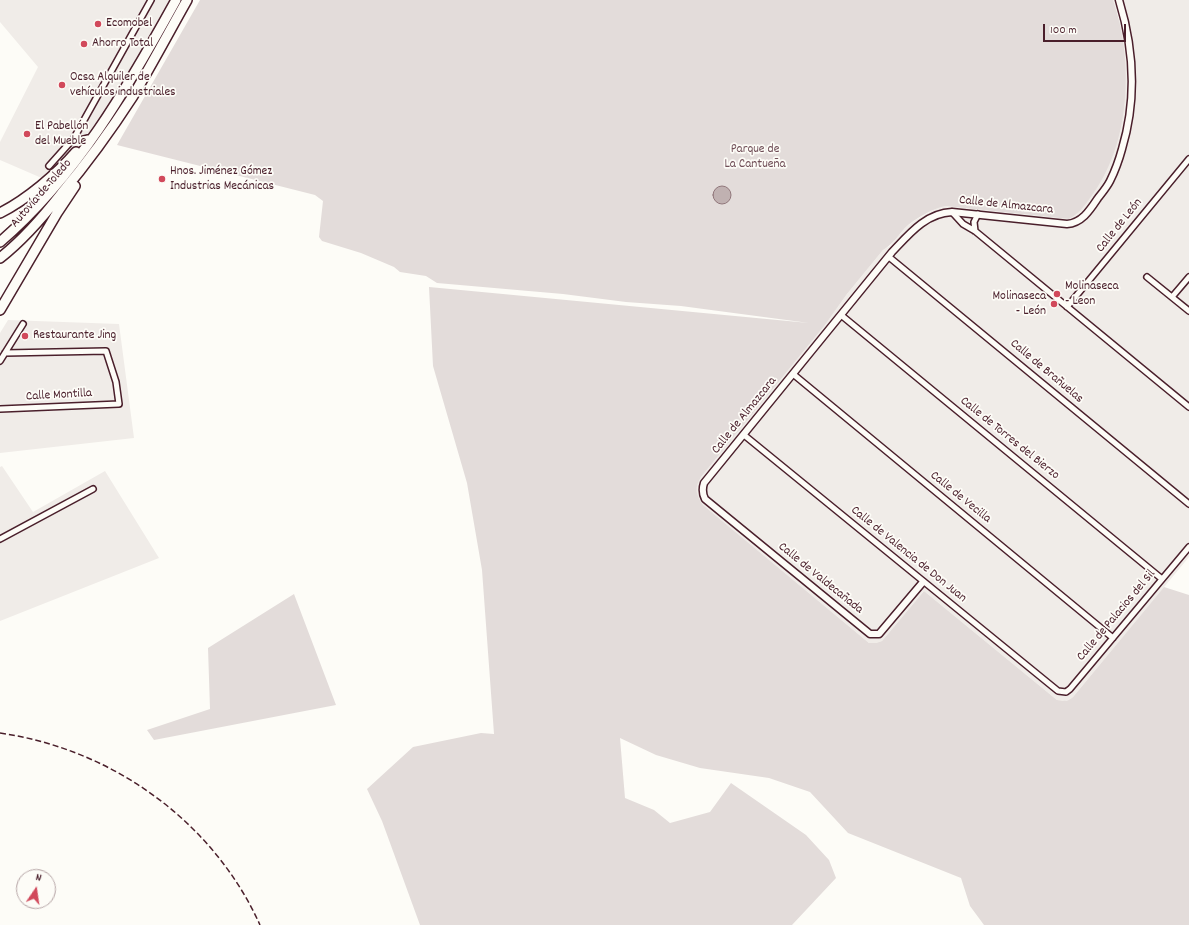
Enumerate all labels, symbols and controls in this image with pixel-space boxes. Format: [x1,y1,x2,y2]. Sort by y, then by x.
place label: Ecomobel [106,16,152,32]
scale bar [1045,16,1128,42]
marker: Ecomobel [93,19,103,29]
text: 100 m [1050,22,1077,39]
place label: Ahorro Total [92,36,153,52]
marker: Ahorro Total [79,39,89,49]
place label: Ocsa Alquiler de vehículos industriales [70,70,176,101]
marker: Ocsa Alquiler de vehículos industriales [57,80,67,90]
place label: El Pabellón del Mueble [35,119,88,150]
marker: El Pabellón del Mueble [22,129,32,139]
park label: Parque de La Cantueña [724,142,786,173]
street label: Autovía de Toledo [8,157,76,231]
place label: Hnos. Jiménez Gómez Industrias Mecánicas [170,164,274,195]
marker: Hnos. Jiménez Gómez Industrias Mecánicas [157,174,167,184]
street label: Calle de Almazcara [958,193,1054,219]
street label: Calle de León [1093,196,1147,256]
place label: Molinaseca - Leon [1065,279,1118,310]
place label: Molinaseca - León [993,289,1046,320]
marker: Molinaseca - Leon [1052,289,1062,299]
marker: Molinaseca - León [1049,299,1059,309]
place label: Restaurante Jing [33,328,116,344]
marker: Restaurante Jing [20,331,30,341]
street label: Calle de Brañuelas [1006,337,1086,407]
street label: Calle de Almazcara [709,374,781,458]
street label: Calle Montilla [26,386,92,406]
street label: Calle de Torres del Bierzo [956,394,1062,484]
street label: Calle de Vecilla [926,469,994,527]
street label: Calle de Valencia de Don Juan [847,503,969,607]
street label: Calle de Valdecañada [774,540,866,618]
street label: Calle de Palacios del Sil [1074,567,1160,665]
north arrow [16,869,56,909]
text: N [34,870,43,887]

